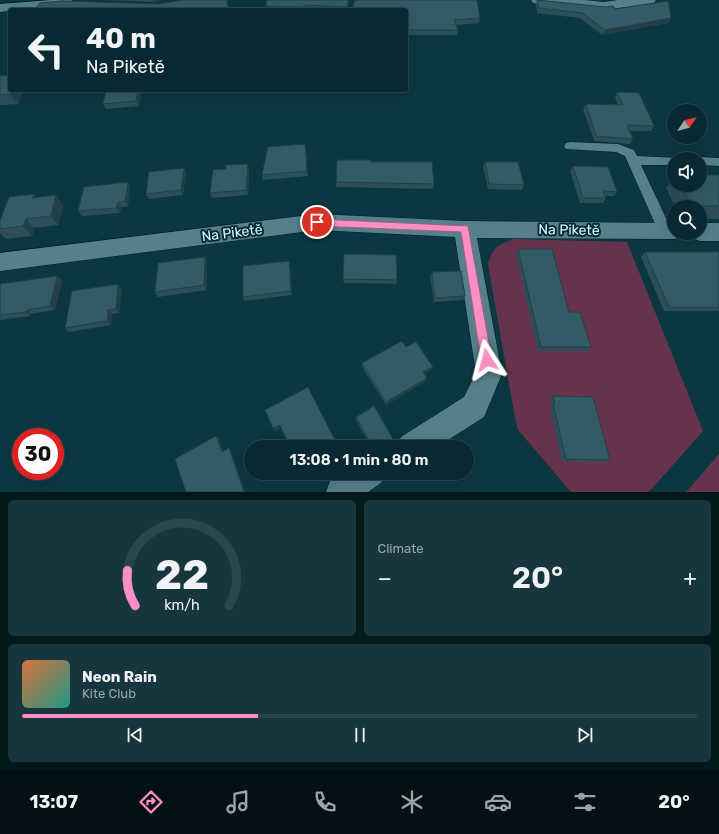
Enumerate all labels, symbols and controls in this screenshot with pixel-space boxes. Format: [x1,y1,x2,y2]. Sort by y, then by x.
text: 40 m [86,22,156,55]
icon: left [20,24,72,76]
text: Na Piketě [86,56,165,78]
north arrow [667,104,707,144]
map controls [667,104,707,240]
button: sound [667,152,707,192]
button: search [667,200,707,240]
pin [300,205,334,239]
icon: arrive [306,211,328,233]
street label: Na Piketě [201,221,264,245]
street label: Na Piketě [538,221,600,239]
position arrow [466,339,508,381]
speed limit sign: 30 [12,428,64,480]
text: 13:08 · 1 min · 80 m [290,451,428,469]
text: Climate [378,541,424,556]
text: 22 [155,550,209,599]
text: 20° [512,560,563,596]
text: − [378,565,392,592]
text: + [683,565,697,592]
text: km/h [164,597,200,614]
text: Neon Rain [82,668,157,686]
text: Kite Club [82,686,136,701]
icon: previous [124,724,146,746]
icon: pause [349,724,371,746]
icon: next [574,724,596,746]
icon: directions [137,788,165,816]
icon: music [224,788,252,816]
icon: phone [311,788,339,816]
icon: climate [398,788,426,816]
icon: car [484,788,512,816]
icon: filters [571,788,599,816]
text: 13:07 [29,791,78,813]
text: 20° [658,791,690,813]

